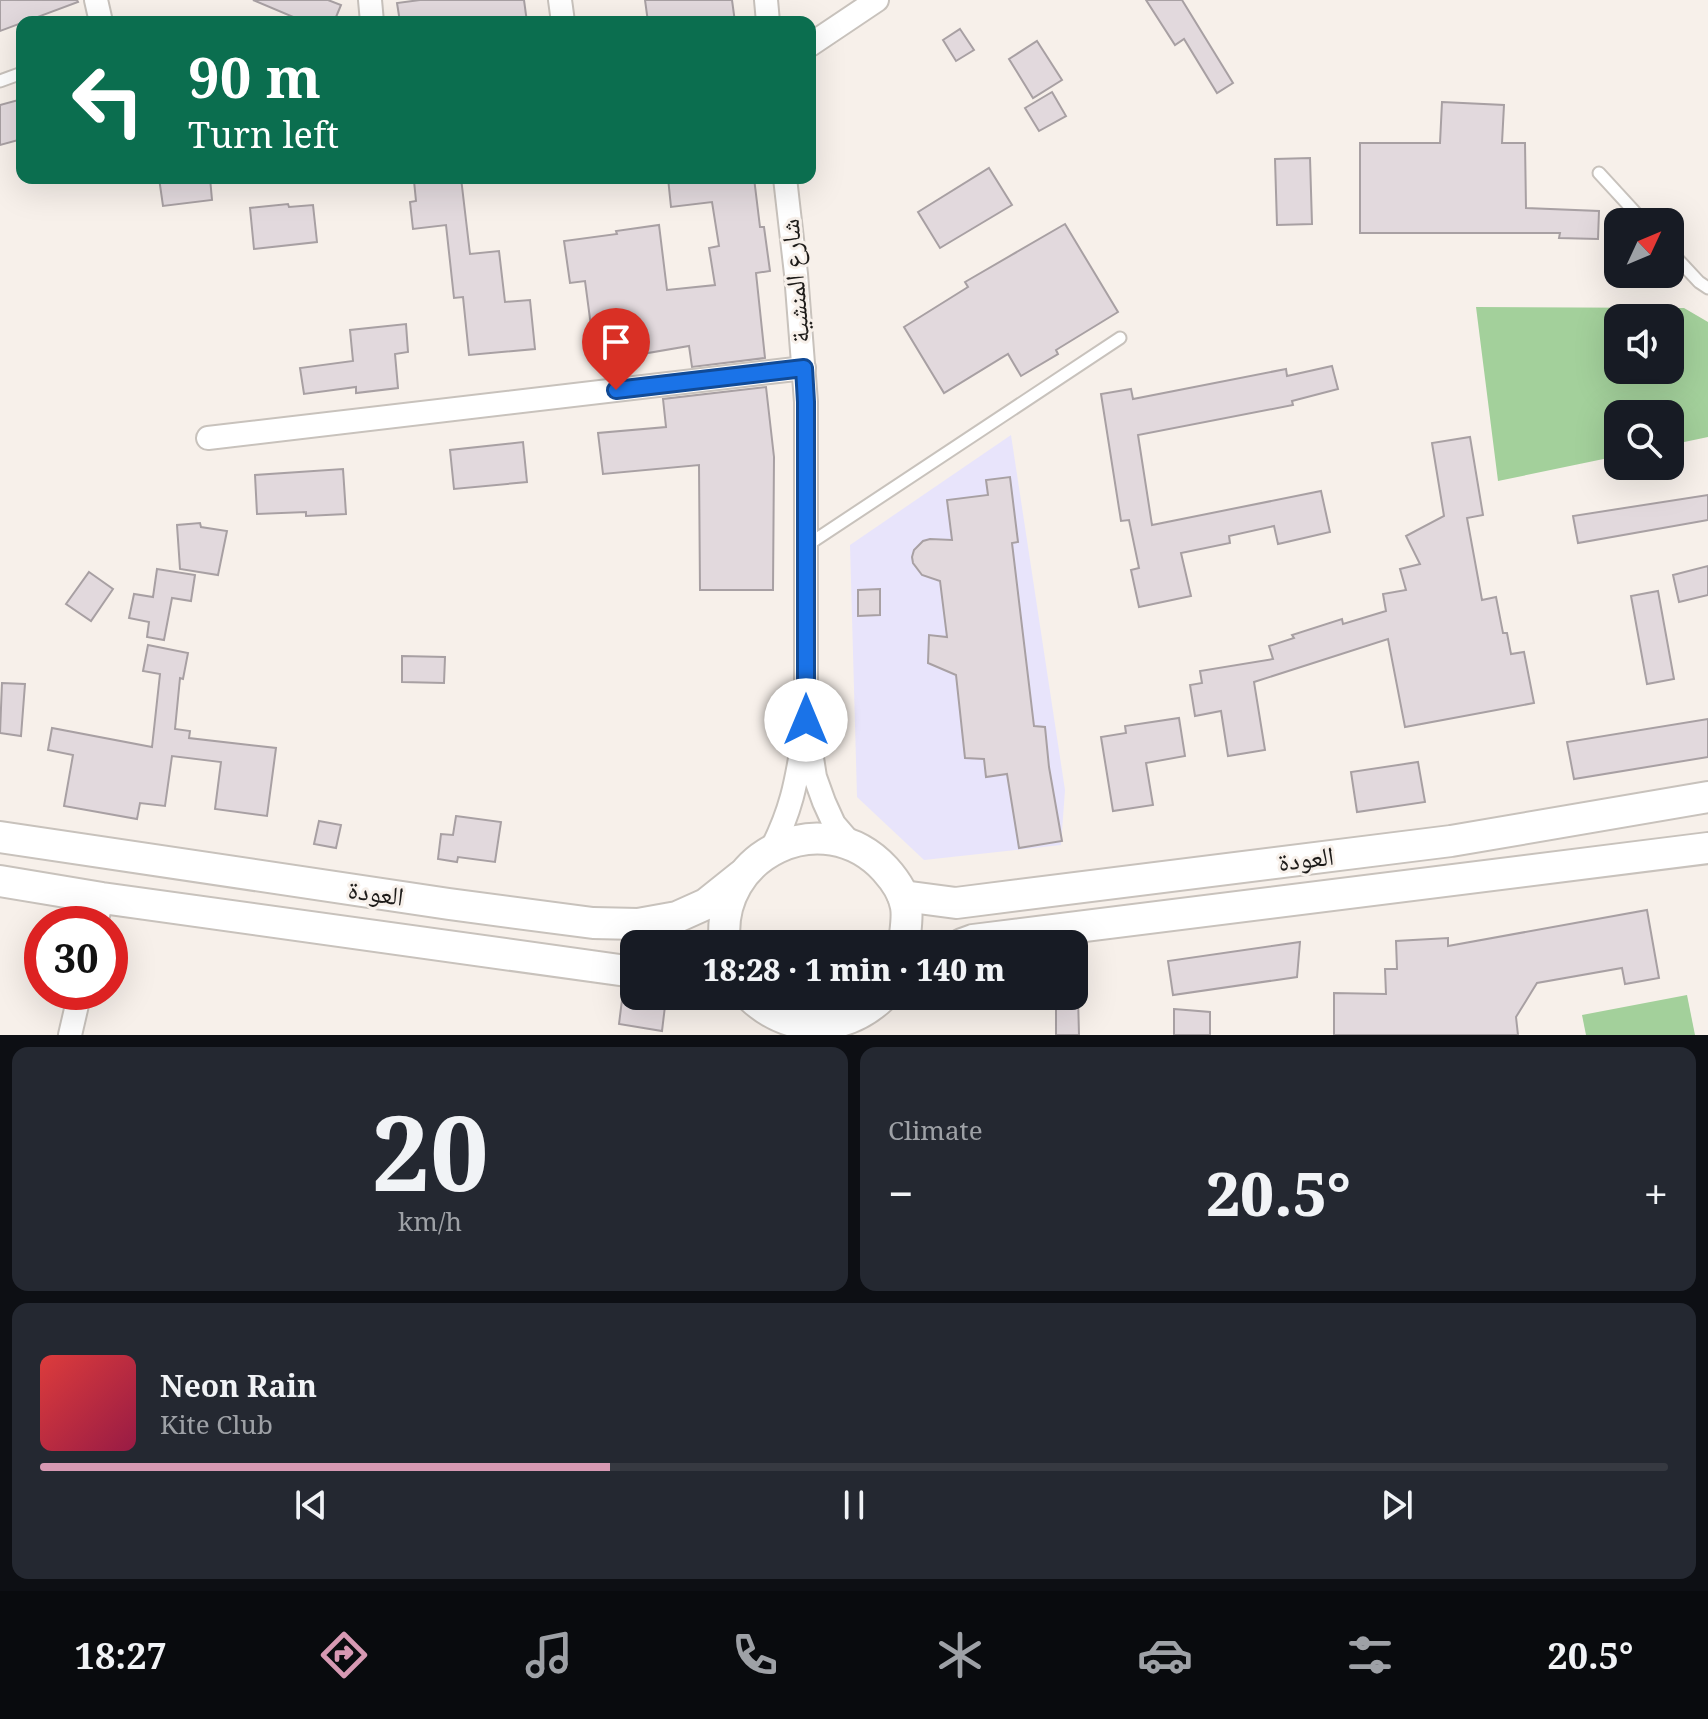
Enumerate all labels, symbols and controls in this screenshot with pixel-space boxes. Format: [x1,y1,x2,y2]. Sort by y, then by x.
text: 90 m [188,38,321,114]
icon: left [56,48,160,152]
text: Turn left [188,110,339,159]
north arrow [1604,208,1684,288]
map controls [1604,208,1684,480]
street label: شارع المنشية [771,217,817,345]
button: sound [1604,304,1684,384]
pin [582,308,650,390]
icon: arrive [594,320,638,364]
button: search [1604,400,1684,480]
position arrow [764,678,848,762]
street label: العودة [1276,837,1336,879]
street label: العودة [346,870,406,914]
speed limit sign: 30 [24,906,128,1010]
text: 18:28 · 1 min · 140 m [703,949,1005,990]
text: 20 [371,1080,489,1221]
text: Climate [888,1112,983,1148]
text: 20.5° [1206,1152,1351,1234]
text: − [888,1163,913,1223]
text: + [1643,1163,1668,1223]
text: km/h [398,1203,462,1239]
text: Neon Rain [160,1365,317,1406]
text: Kite Club [160,1406,273,1442]
icon: previous [289,1483,333,1527]
icon: pause [832,1483,876,1527]
icon: next [1375,1483,1419,1527]
icon: directions [316,1627,372,1683]
icon: music [521,1627,577,1683]
icon: phone [727,1627,783,1683]
icon: climate [932,1627,988,1683]
icon: car [1137,1627,1193,1683]
icon: filters [1342,1627,1398,1683]
text: 18:27 [75,1631,167,1680]
text: 20.5° [1547,1631,1633,1680]

